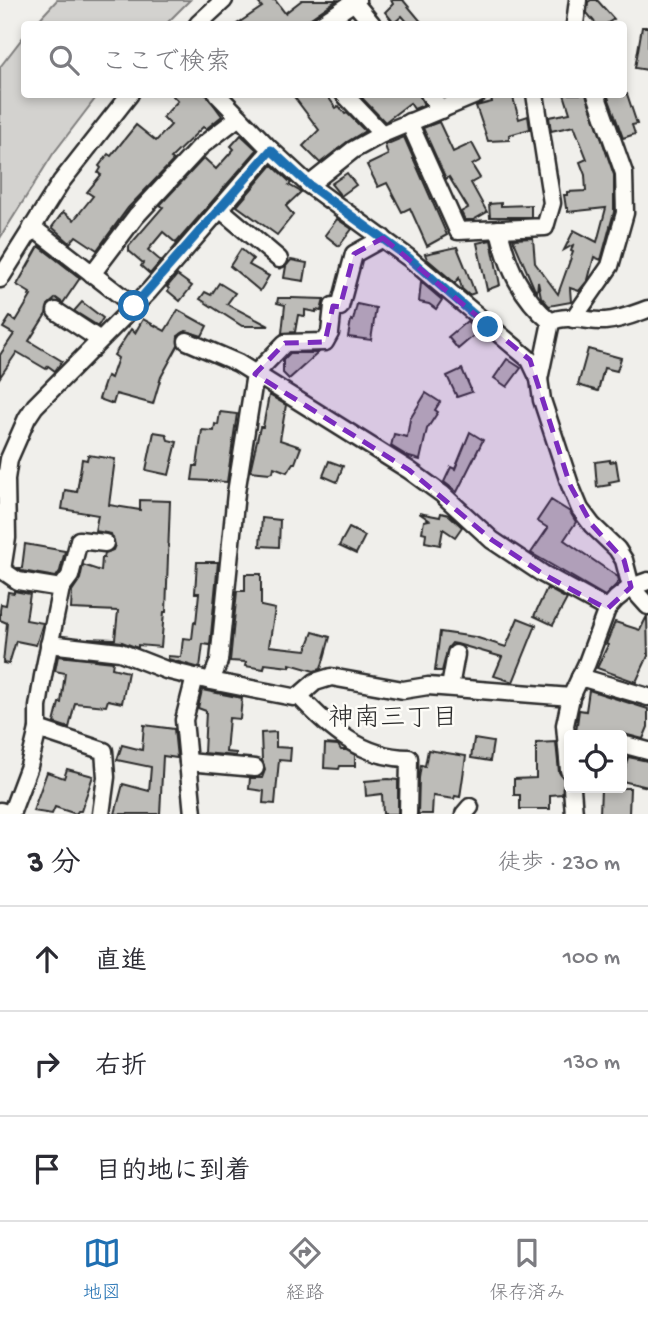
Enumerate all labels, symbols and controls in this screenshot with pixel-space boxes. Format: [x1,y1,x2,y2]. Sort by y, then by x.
search box [21,21,627,98]
icon: search [45,41,83,79]
text: ここで検索 [101,49,231,80]
route start [118,290,149,321]
route end [472,311,503,342]
district label: 神南三丁目 [328,703,458,736]
map controls [564,730,627,793]
button: locate [564,730,627,793]
text: 3 分 [28,848,81,883]
text: 徒歩 · 230 m [498,851,620,878]
icon: ahead [28,940,66,978]
text: 100 m [563,945,620,972]
text: 直進 [95,948,147,979]
icon: right [28,1045,66,1083]
text: 130 m [564,1050,620,1077]
text: 右折 [95,1053,147,1084]
icon: arrive [28,1150,66,1188]
text: 目的地に到着 [95,1158,251,1189]
tab: 地図 [83,1234,121,1306]
tab: 経路 [286,1234,324,1306]
tab: 保存済み [489,1234,565,1306]

